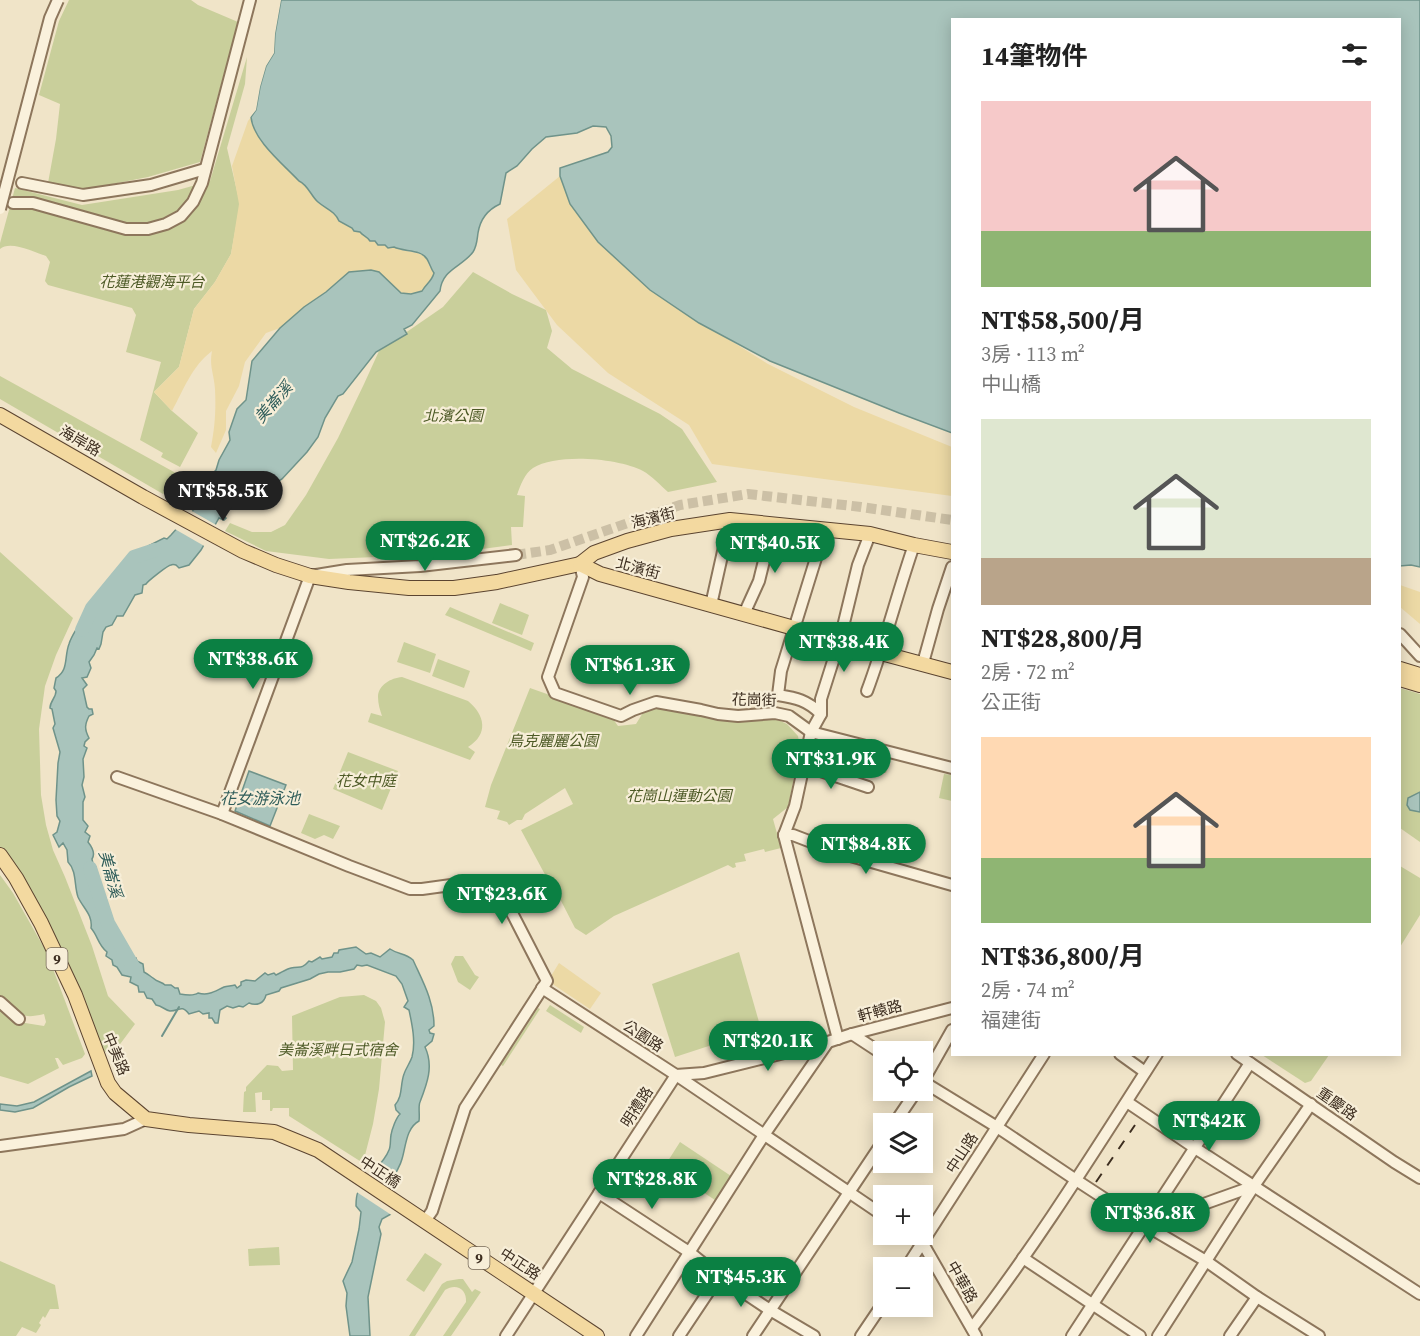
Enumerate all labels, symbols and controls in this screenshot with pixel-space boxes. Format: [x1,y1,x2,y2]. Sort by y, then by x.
text: 14筆物件 [981,38,1087,74]
icon: filters [1338,38,1371,71]
icon: home [1122,140,1230,248]
park label: 花蓮港觀海平台 [99,271,205,292]
text: NT$58,500/月 [981,302,1145,338]
text: 3房 · 113 m² [981,340,1085,368]
text: 中山橋 [981,370,1041,398]
water label: 美崙溪 [249,375,298,427]
park label: 北濱公園 [423,405,485,426]
street label: 海岸路 [56,420,105,461]
icon: home [1122,458,1230,566]
pin: NT$58.5K [161,471,285,522]
text: NT$58.5K [178,476,268,504]
street label: 海濱街 [628,502,677,533]
pin: NT$26.2K [363,521,487,572]
pin: NT$40.5K [713,523,837,574]
text: NT$26.2K [380,526,470,554]
text: NT$40.5K [730,528,820,556]
street label: 北濱街 [614,552,663,583]
text: NT$28,800/月 [981,620,1145,656]
pin: NT$38.4K [782,622,906,673]
text: NT$38.4K [799,627,889,655]
pin: NT$38.6K [191,639,315,690]
text: NT$38.6K [208,644,298,672]
pin: NT$61.3K [568,645,692,696]
text: NT$61.3K [585,650,675,678]
text: 2房 · 72 m² [981,658,1075,686]
text: 公正街 [981,688,1041,716]
street label: 花崗街 [731,689,777,710]
park label: 烏克麗麗公園 [508,730,600,751]
pin: NT$31.9K [769,739,893,790]
text: NT$31.9K [786,744,876,772]
park label: 花女中庭 [336,770,399,791]
icon: home [1122,776,1230,884]
park label: 花崗山運動公園 [626,785,733,806]
water label: 花女游泳池 [220,787,302,809]
pin: NT$84.8K [804,824,928,875]
text: NT$84.8K [821,829,911,857]
water label: 美崙溪 [94,848,128,902]
pin: NT$23.6K [440,874,564,925]
text: NT$23.6K [457,879,547,907]
text: NT$36,800/月 [981,938,1145,974]
road number: 9 [46,948,68,970]
text: 2房 · 74 m² [981,976,1075,1004]
street label: 軒轅路 [855,995,904,1026]
text: 福建街 [981,1006,1041,1034]
street label: 公園路 [619,1015,668,1057]
pin: NT$20.1K [706,1021,830,1072]
text: NT$20.1K [723,1026,813,1054]
street label: 中美路 [98,1029,135,1079]
park label: 美崙溪畔日式宿舍 [278,1039,400,1060]
map controls [873,1041,933,1317]
button: locate [873,1041,933,1101]
street label: 明禮路 [616,1082,658,1131]
street label: 重慶路 [1313,1082,1362,1125]
pin: NT$42K [1160,1101,1258,1152]
text: NT$42K [1172,1106,1246,1134]
button: layers [873,1113,933,1173]
street label: 中山路 [941,1128,983,1177]
street label: 中正橋 [356,1151,405,1193]
pin: NT$28.8K [590,1159,714,1210]
text: NT$28.8K [607,1164,697,1192]
button: + [873,1185,933,1245]
pin: NT$36.8K [1088,1193,1212,1244]
text: NT$36.8K [1105,1198,1195,1226]
street label: 中正路 [496,1243,545,1285]
road number: 9 [468,1247,490,1269]
pin: NT$45.3K [679,1257,803,1308]
button: − [873,1257,933,1317]
street label: 中華路 [942,1257,983,1306]
text: NT$45.3K [696,1262,786,1290]

